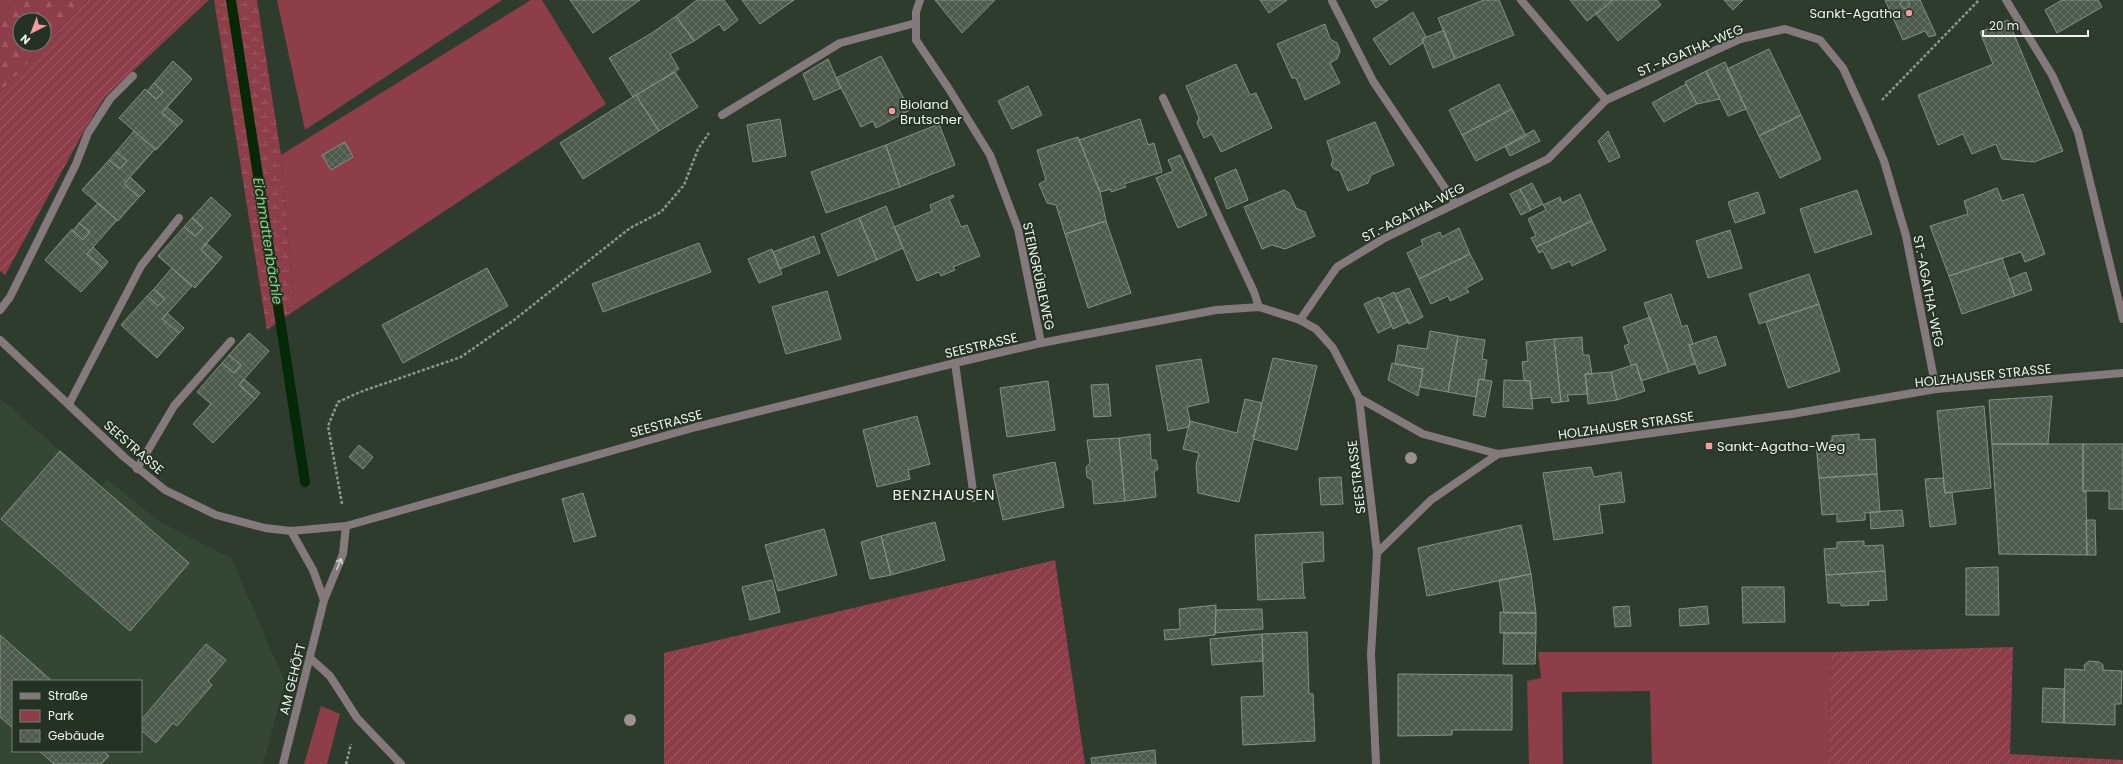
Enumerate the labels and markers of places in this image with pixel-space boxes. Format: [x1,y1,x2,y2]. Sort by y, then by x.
place label: Sankt-Agatha [1809,4,1901,23]
marker: Sankt-Agatha [1904,8,1914,18]
place label: Bioland Brutscher [900,95,962,129]
marker: Bioland Brutscher [887,106,897,116]
place label: Sankt-Agatha-Weg [1717,437,1845,456]
marker: Sankt-Agatha-Weg [1704,441,1714,451]

